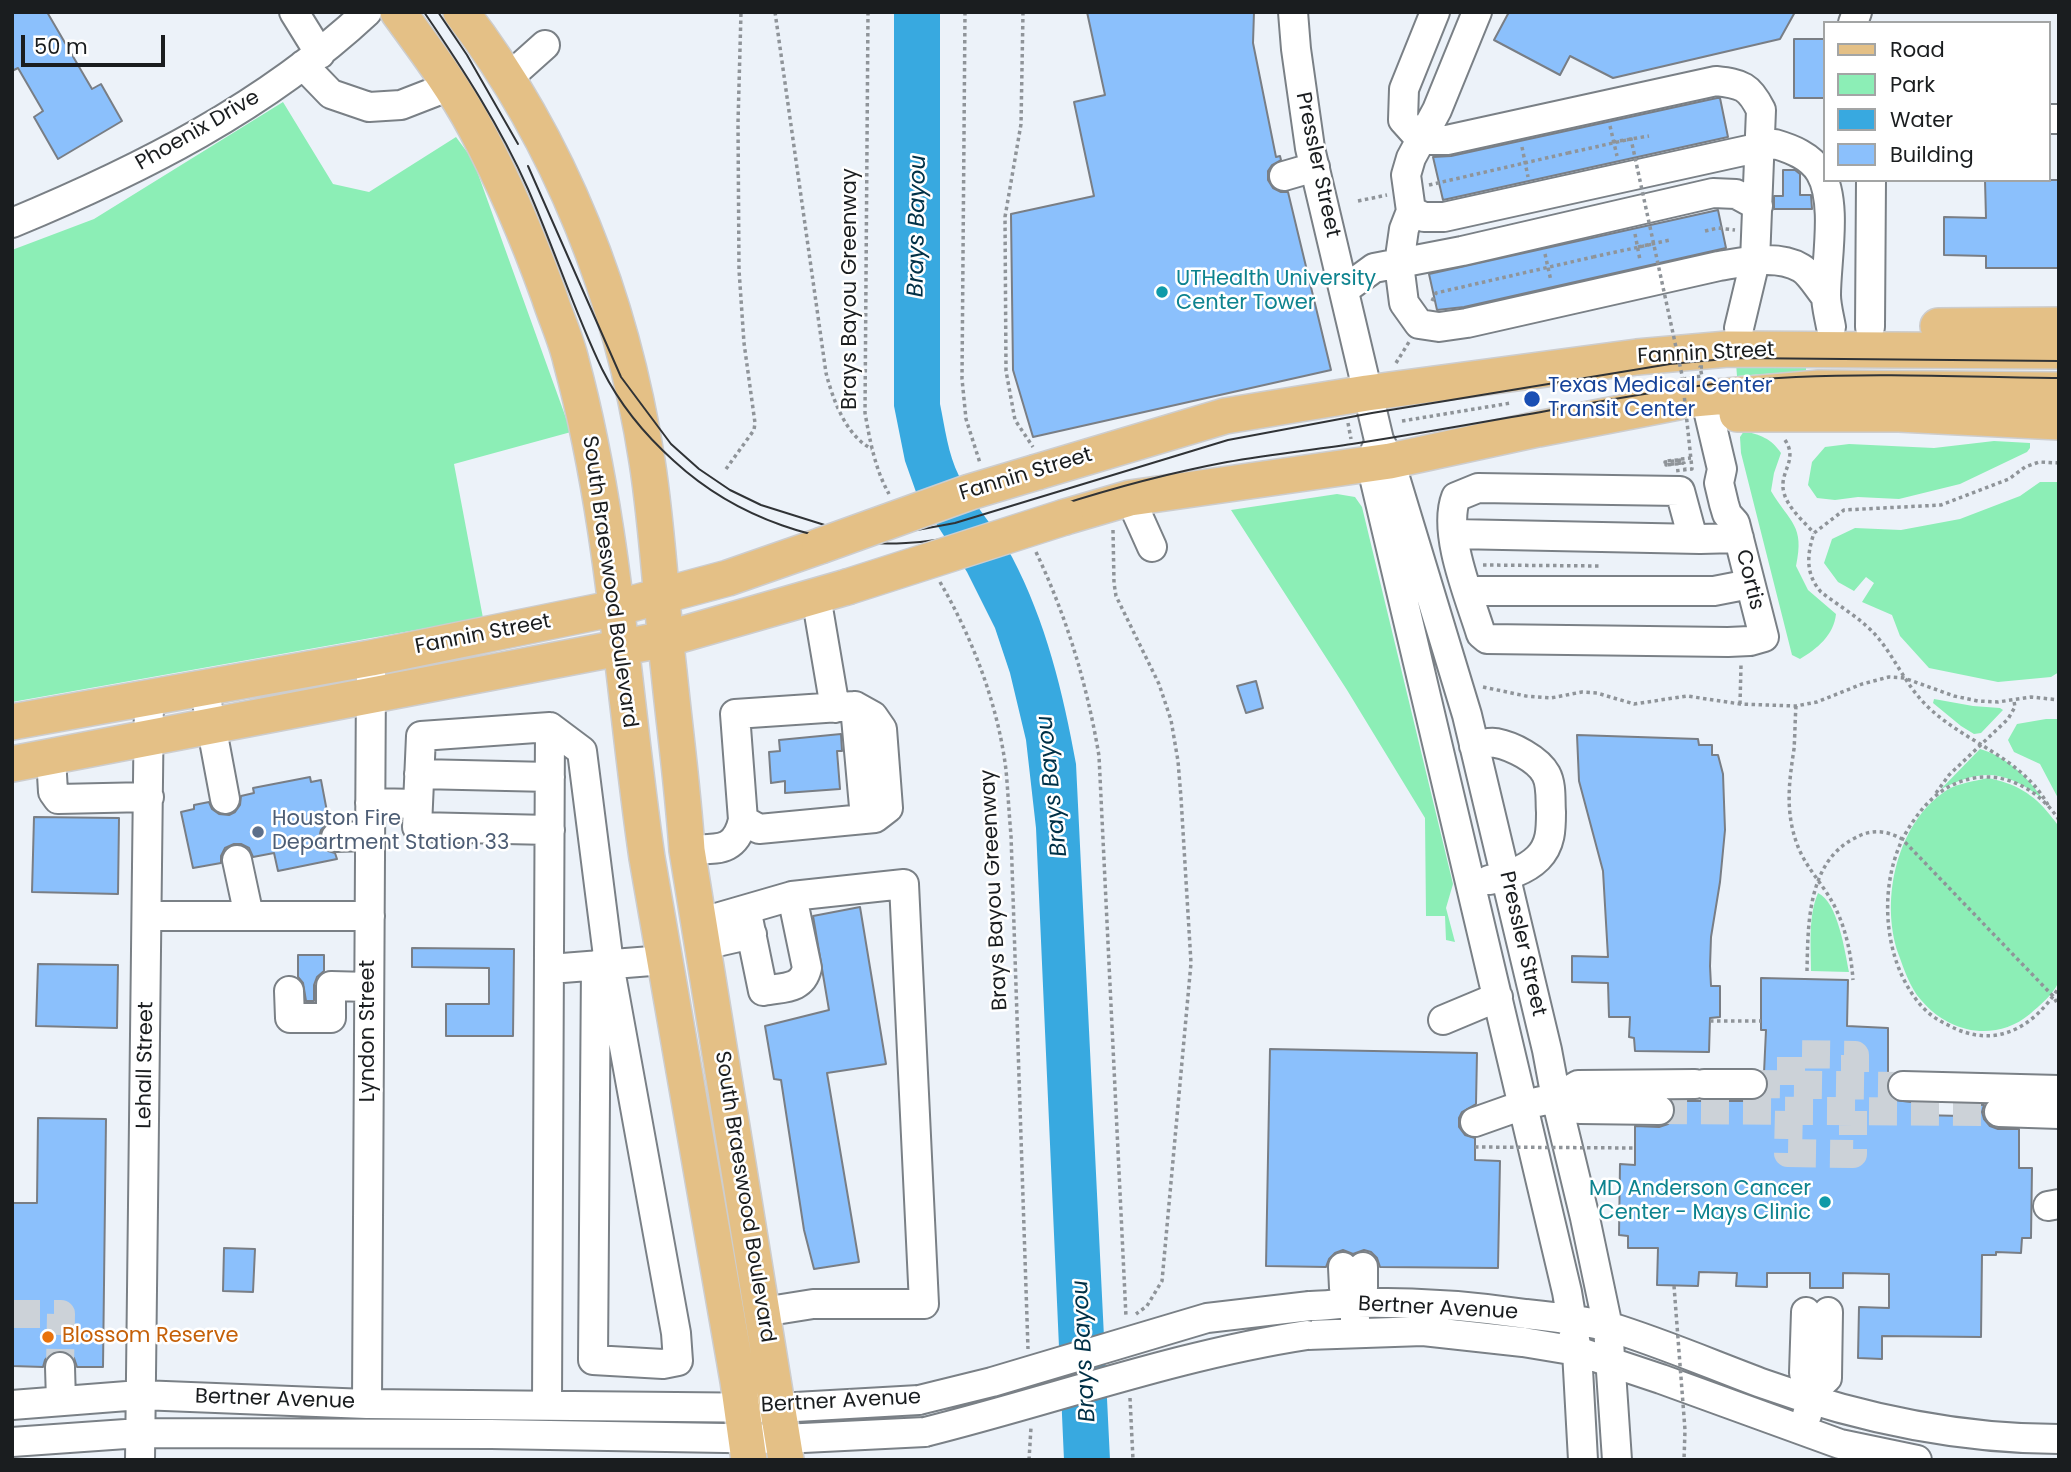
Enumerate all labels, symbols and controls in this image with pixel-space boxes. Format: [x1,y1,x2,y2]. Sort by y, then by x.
scale bar [24,21,168,65]
legend [1822,21,2050,182]
text: 50 m [34,32,88,61]
text: Road [1890,35,1945,64]
text: Park [1890,70,1935,99]
street label: Phoenix Drive [132,85,264,177]
street label: Pressler Street [1289,90,1345,240]
text: Water [1890,105,1953,134]
text: Building [1890,140,1974,169]
water label: Brays Bayou [903,155,933,297]
street label: Brays Bayou Greenway [838,168,864,410]
place label: UTHealth University Center Tower [1176,267,1376,317]
marker: UTHealth University Center Tower [1154,284,1170,300]
street label: Fannin Street [1637,338,1775,370]
place label: Texas Medical Center Transit Center [1548,374,1773,424]
marker: Texas Medical Center Transit Center [1522,389,1542,409]
street label: South Braeswood Boulevard [576,434,642,730]
street label: Fannin Street [957,443,1095,507]
street label: Cortis [1729,547,1769,613]
street label: Fannin Street [413,610,553,660]
water label: Brays Bayou [1032,714,1074,858]
street label: Brays Bayou Greenway [976,769,1014,1011]
place label: Houston Fire Department Station 33 [272,807,509,857]
marker: Houston Fire Department Station 33 [250,824,266,840]
street label: Pressler Street [1493,869,1551,1019]
street label: Lyndon Street [356,960,382,1102]
street label: Lehall Street [132,1001,160,1129]
street label: South Braeswood Boulevard [709,1050,779,1344]
place label: MD Anderson Cancer Center - Mays Clinic [1589,1177,1811,1227]
marker: MD Anderson Cancer Center - Mays Clinic [1817,1194,1833,1210]
water label: Brays Bayou [1068,1279,1102,1423]
street label: Bertner Avenue [1357,1292,1519,1326]
place label: Blossom Reserve [62,1324,238,1350]
marker: Blossom Reserve [40,1329,56,1345]
street label: Bertner Avenue [195,1385,355,1415]
street label: Bertner Avenue [760,1385,922,1419]

